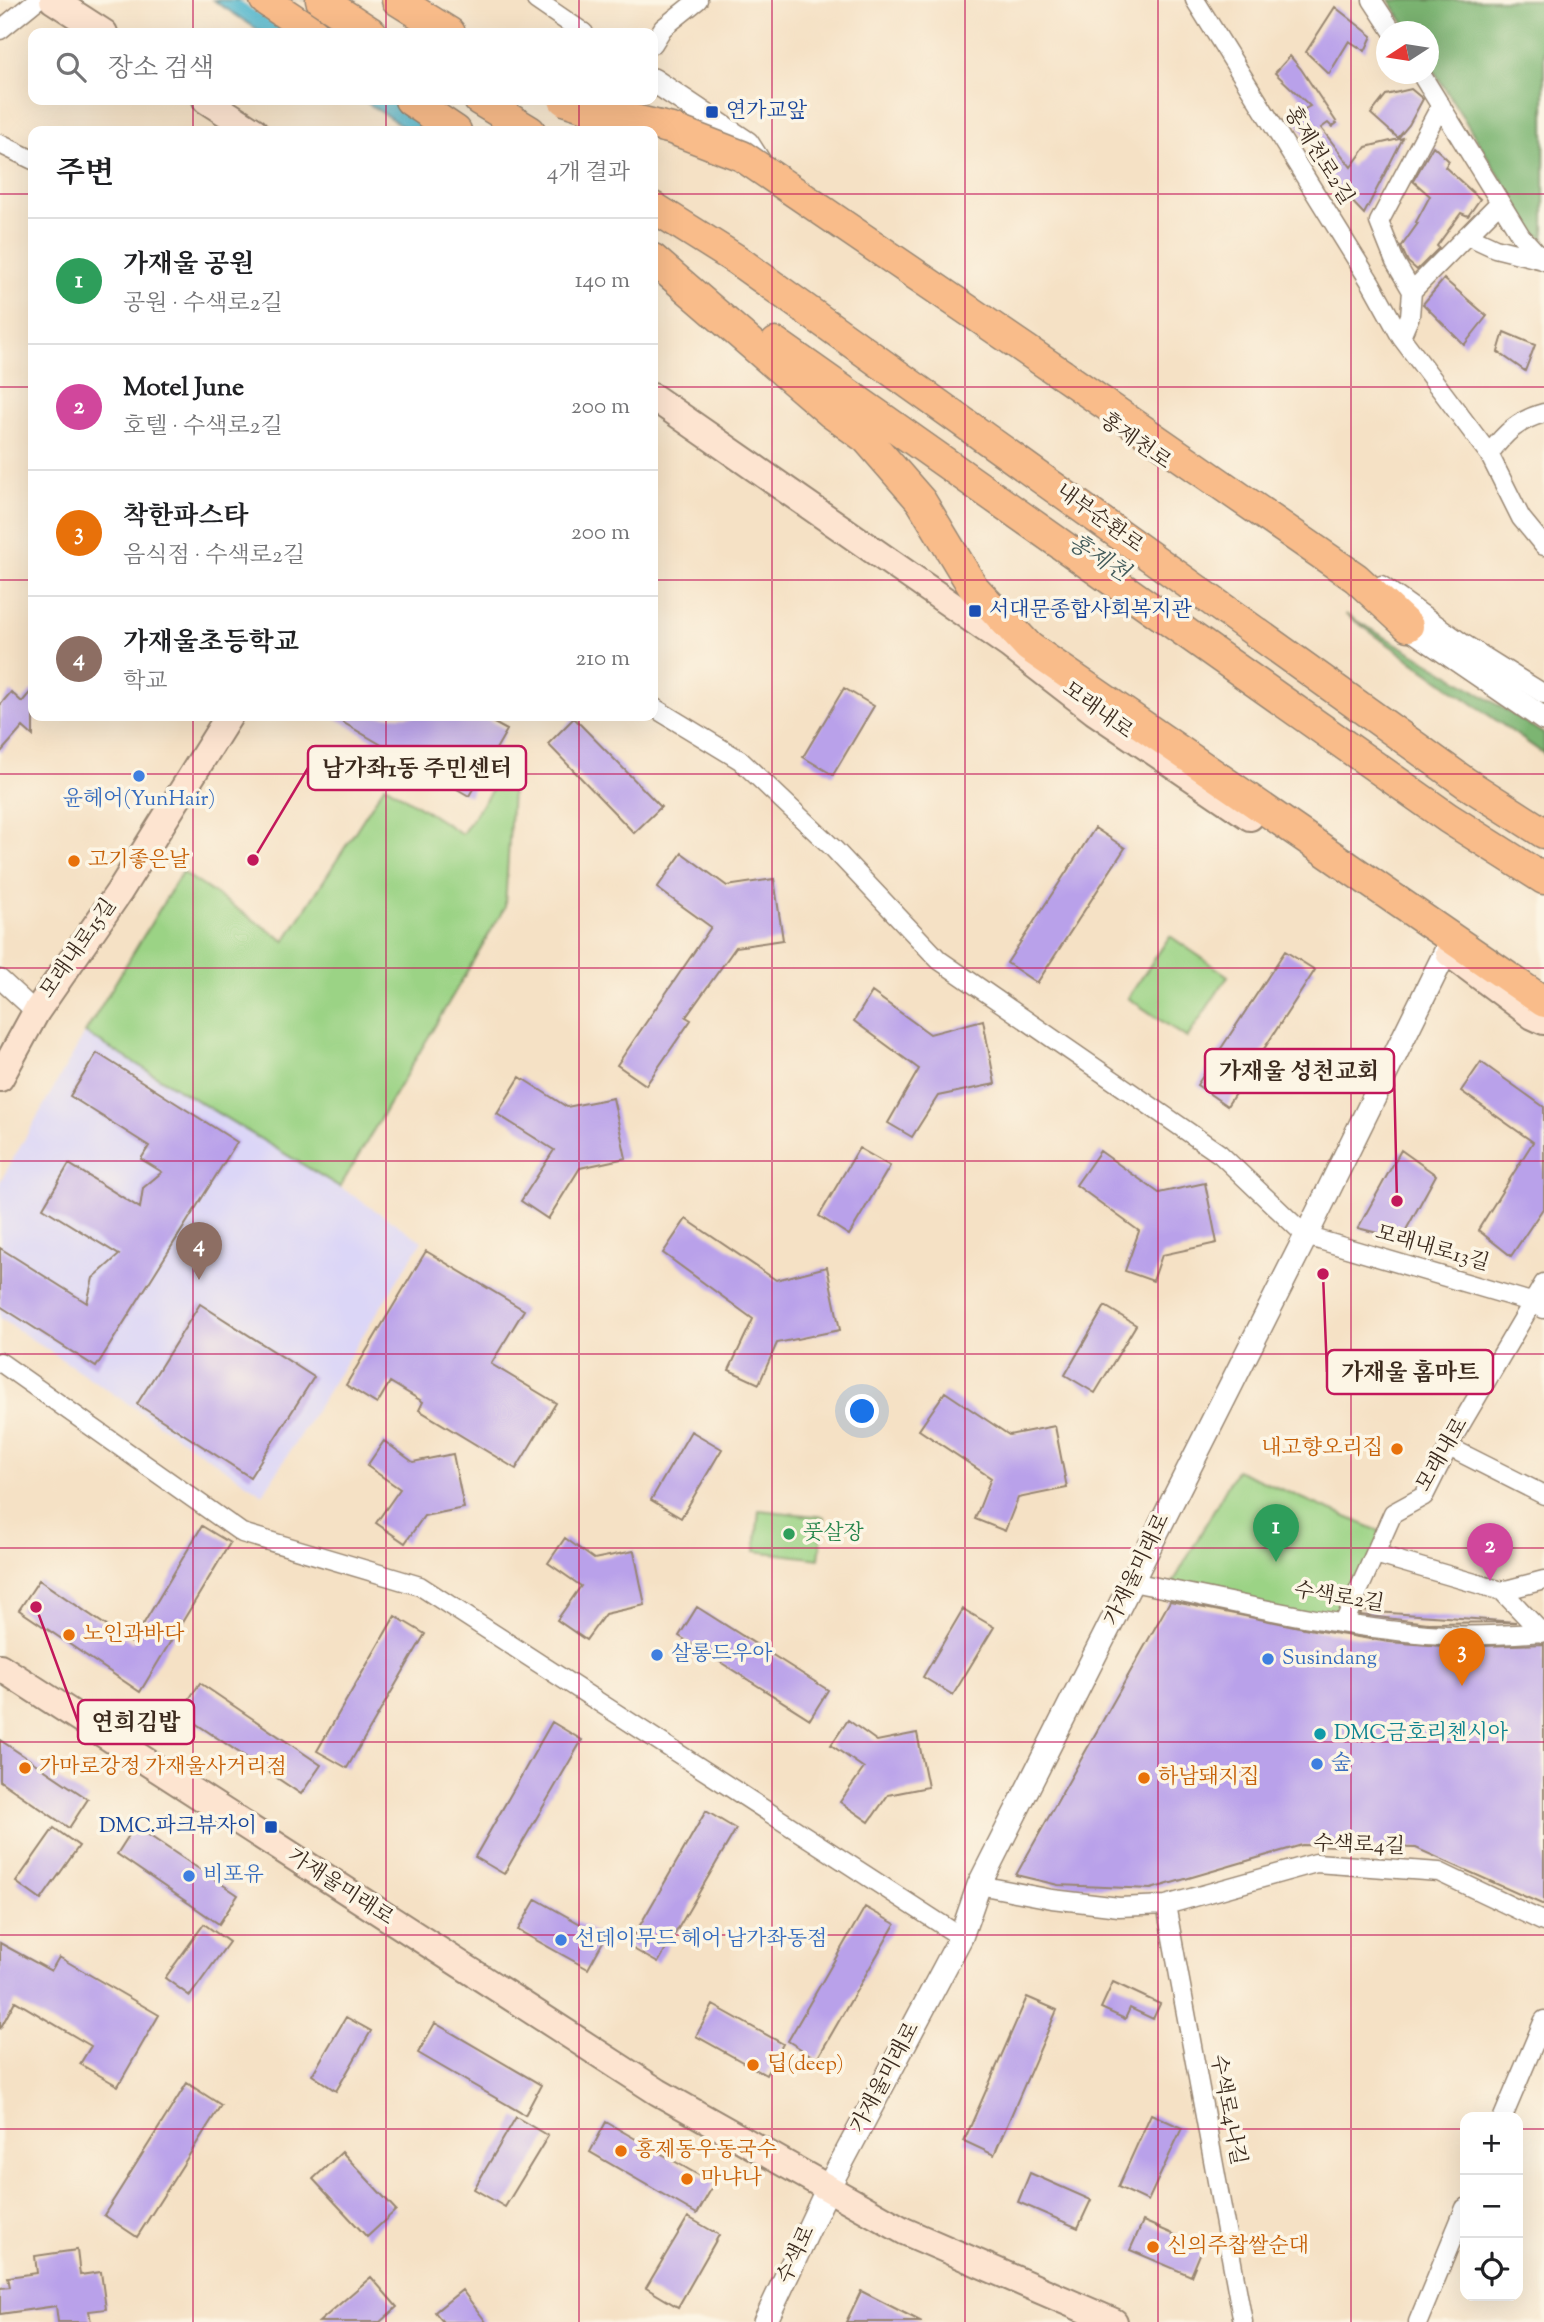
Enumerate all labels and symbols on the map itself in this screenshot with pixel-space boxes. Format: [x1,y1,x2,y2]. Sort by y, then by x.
north arrow [1376,21,1439,84]
place label: 연가교앞 [726,97,808,127]
street label: 홍제천로2길 [1276,101,1360,211]
marker: 연가교앞 [704,104,720,120]
street label: 홍제천로 [1093,406,1177,478]
street label: 내부순환로 [1049,477,1149,561]
water label: 홍제천 [1061,527,1137,592]
place label: 서대문종합사회복지관 [989,596,1193,626]
marker: 서대문종합사회복지관 [967,603,983,619]
street label: 모래내로 [1055,675,1139,747]
callout: 남가좌1동 주민센터 [308,746,526,790]
text: 남가좌1동 주민센터 [322,754,512,787]
marker: 윤헤어(YunHair) [131,768,147,784]
place label: 윤헤어(YunHair) [63,785,215,815]
place label: 고기좋은날 [88,846,190,876]
marker: 고기좋은날 [66,853,82,869]
street label: 모래내로15길 [34,893,124,1005]
callout: 가재울 성천교회 [1205,1049,1394,1093]
text: 가재울 성천교회 [1219,1057,1379,1090]
street label: 모래내로13길 [1372,1218,1492,1280]
pin: 4 [176,1222,222,1280]
callout: 가재울 홈마트 [1327,1350,1493,1394]
text: 가재울 홈마트 [1341,1358,1479,1391]
your location [845,1394,879,1428]
street label: 모래내로 [1410,1412,1476,1498]
place label: 내고향오리집 [1261,1434,1383,1464]
marker: 내고향오리집 [1389,1441,1405,1457]
pin: 1 [1253,1504,1299,1562]
street label: 가재울미래로 [1098,1509,1178,1631]
place label: 풋살장 [803,1519,865,1549]
pin: 2 [1467,1523,1513,1581]
marker: 풋살장 [781,1526,797,1542]
street label: 수색로2길 [1292,1576,1386,1620]
place label: 노인과바다 [83,1620,185,1650]
marker: 노인과바다 [61,1627,77,1643]
pin: 3 [1439,1628,1485,1686]
place label: 살롱드우아 [671,1640,773,1670]
place label: Susindang [1282,1644,1377,1674]
marker: 살롱드우아 [649,1647,665,1663]
marker: Susindang [1260,1651,1276,1667]
callout: 연희김밥 [78,1700,194,1744]
text: 연희김밥 [92,1708,181,1741]
place label: DMC금호리첸시아 [1334,1719,1509,1749]
marker: DMC금호리첸시아 [1312,1726,1328,1742]
place label: 숲 [1331,1749,1351,1779]
place label: 가마로강정 가재울사거리점 [39,1753,287,1783]
marker: 숲 [1309,1756,1325,1772]
marker: 가마로강정 가재울사거리점 [17,1760,33,1776]
place label: 하남돼지집 [1158,1763,1259,1793]
marker: 하남돼지집 [1136,1770,1152,1786]
place label: DMC.파크뷰자이 [99,1812,257,1842]
marker: DMC.파크뷰자이 [263,1819,279,1835]
street label: 수색로4길 [1313,1829,1405,1863]
street label: 가재울미래로 [281,1842,399,1934]
place label: 비포유 [203,1861,264,1891]
marker: 비포유 [181,1868,197,1884]
place label: 선데이무드 헤어 남가좌동점 [575,1925,827,1955]
marker: 선데이무드 헤어 남가좌동점 [553,1932,569,1948]
street label: 가재울미래로 [844,2017,928,2139]
place label: 딥(deep) [767,2050,844,2080]
street label: 수색로4나길 [1202,2052,1252,2168]
marker: 딥(deep) [745,2057,761,2073]
place label: 홍제동우동국수 [635,2136,777,2166]
marker: 홍제동우동국수 [613,2143,629,2159]
place label: 마냐나 [701,2164,763,2194]
marker: 마냐나 [679,2171,695,2187]
street label: 수색로 [771,2221,823,2289]
place label: 신의주찹쌀순대 [1167,2232,1309,2262]
marker: 신의주찹쌀순대 [1145,2239,1161,2255]

